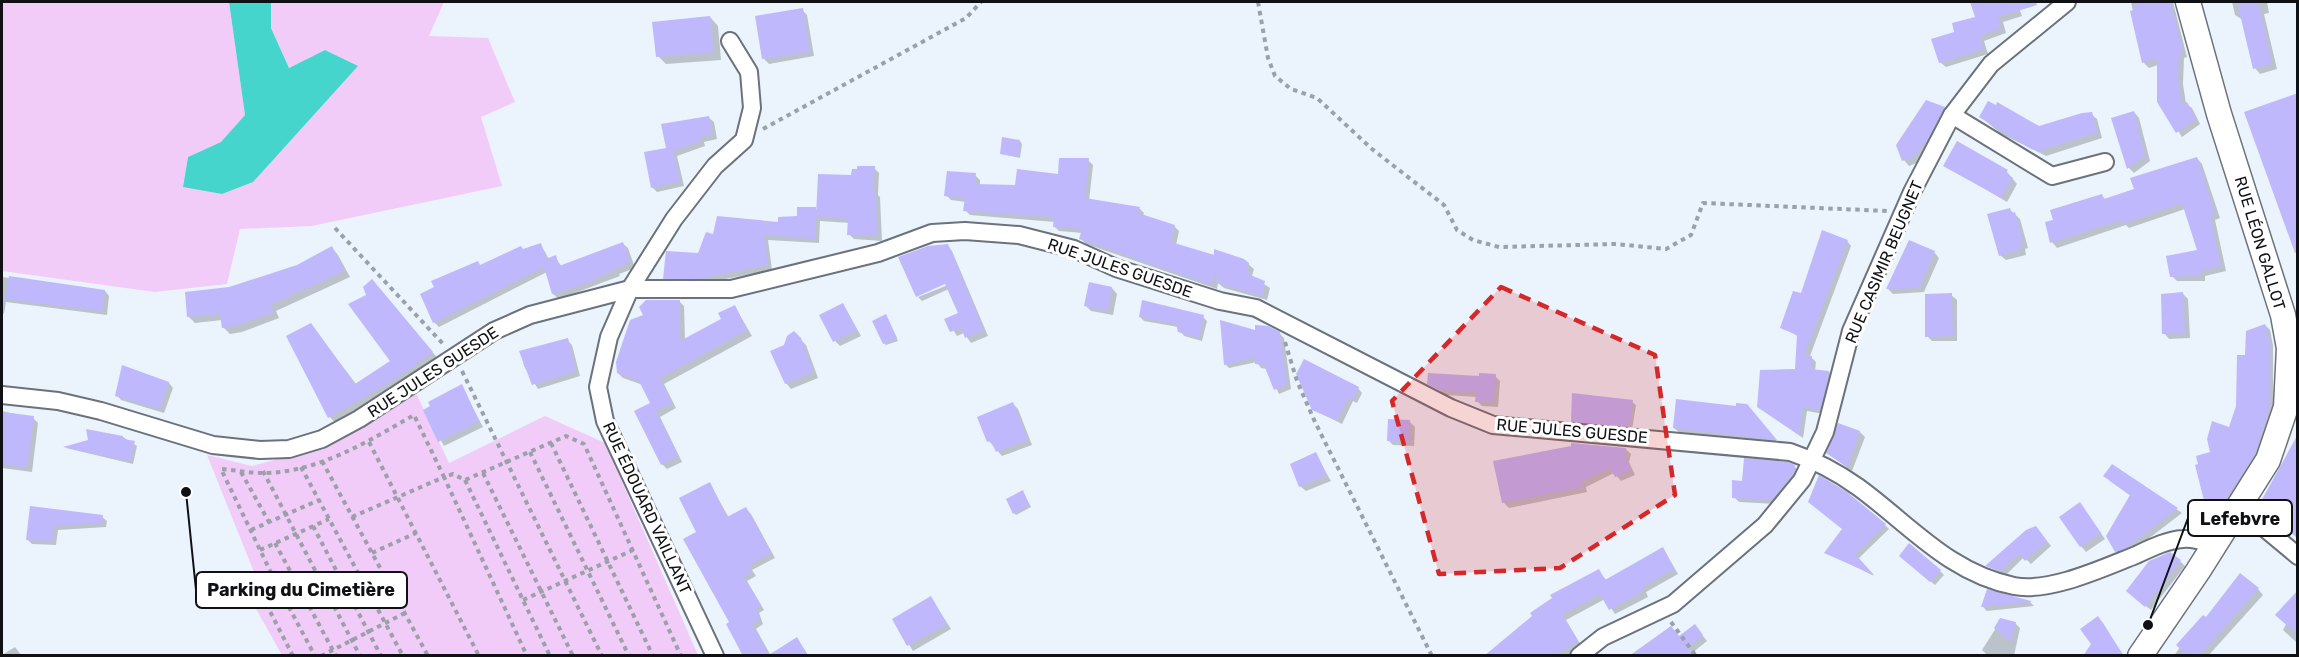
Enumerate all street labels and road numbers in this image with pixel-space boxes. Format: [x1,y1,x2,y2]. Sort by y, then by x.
street label: RUE LÉON GALLOT [2231,174,2289,312]
street label: RUE CASIMIR BEUGNET [1841,178,1927,346]
street label: RUE JULES GUESDE [1045,234,1195,302]
street label: RUE JULES GUESDE [364,323,502,421]
street label: RUE JULES GUESDE [1496,415,1648,447]
street label: RUE ÉDOUARD VAILLANT [599,419,695,597]

